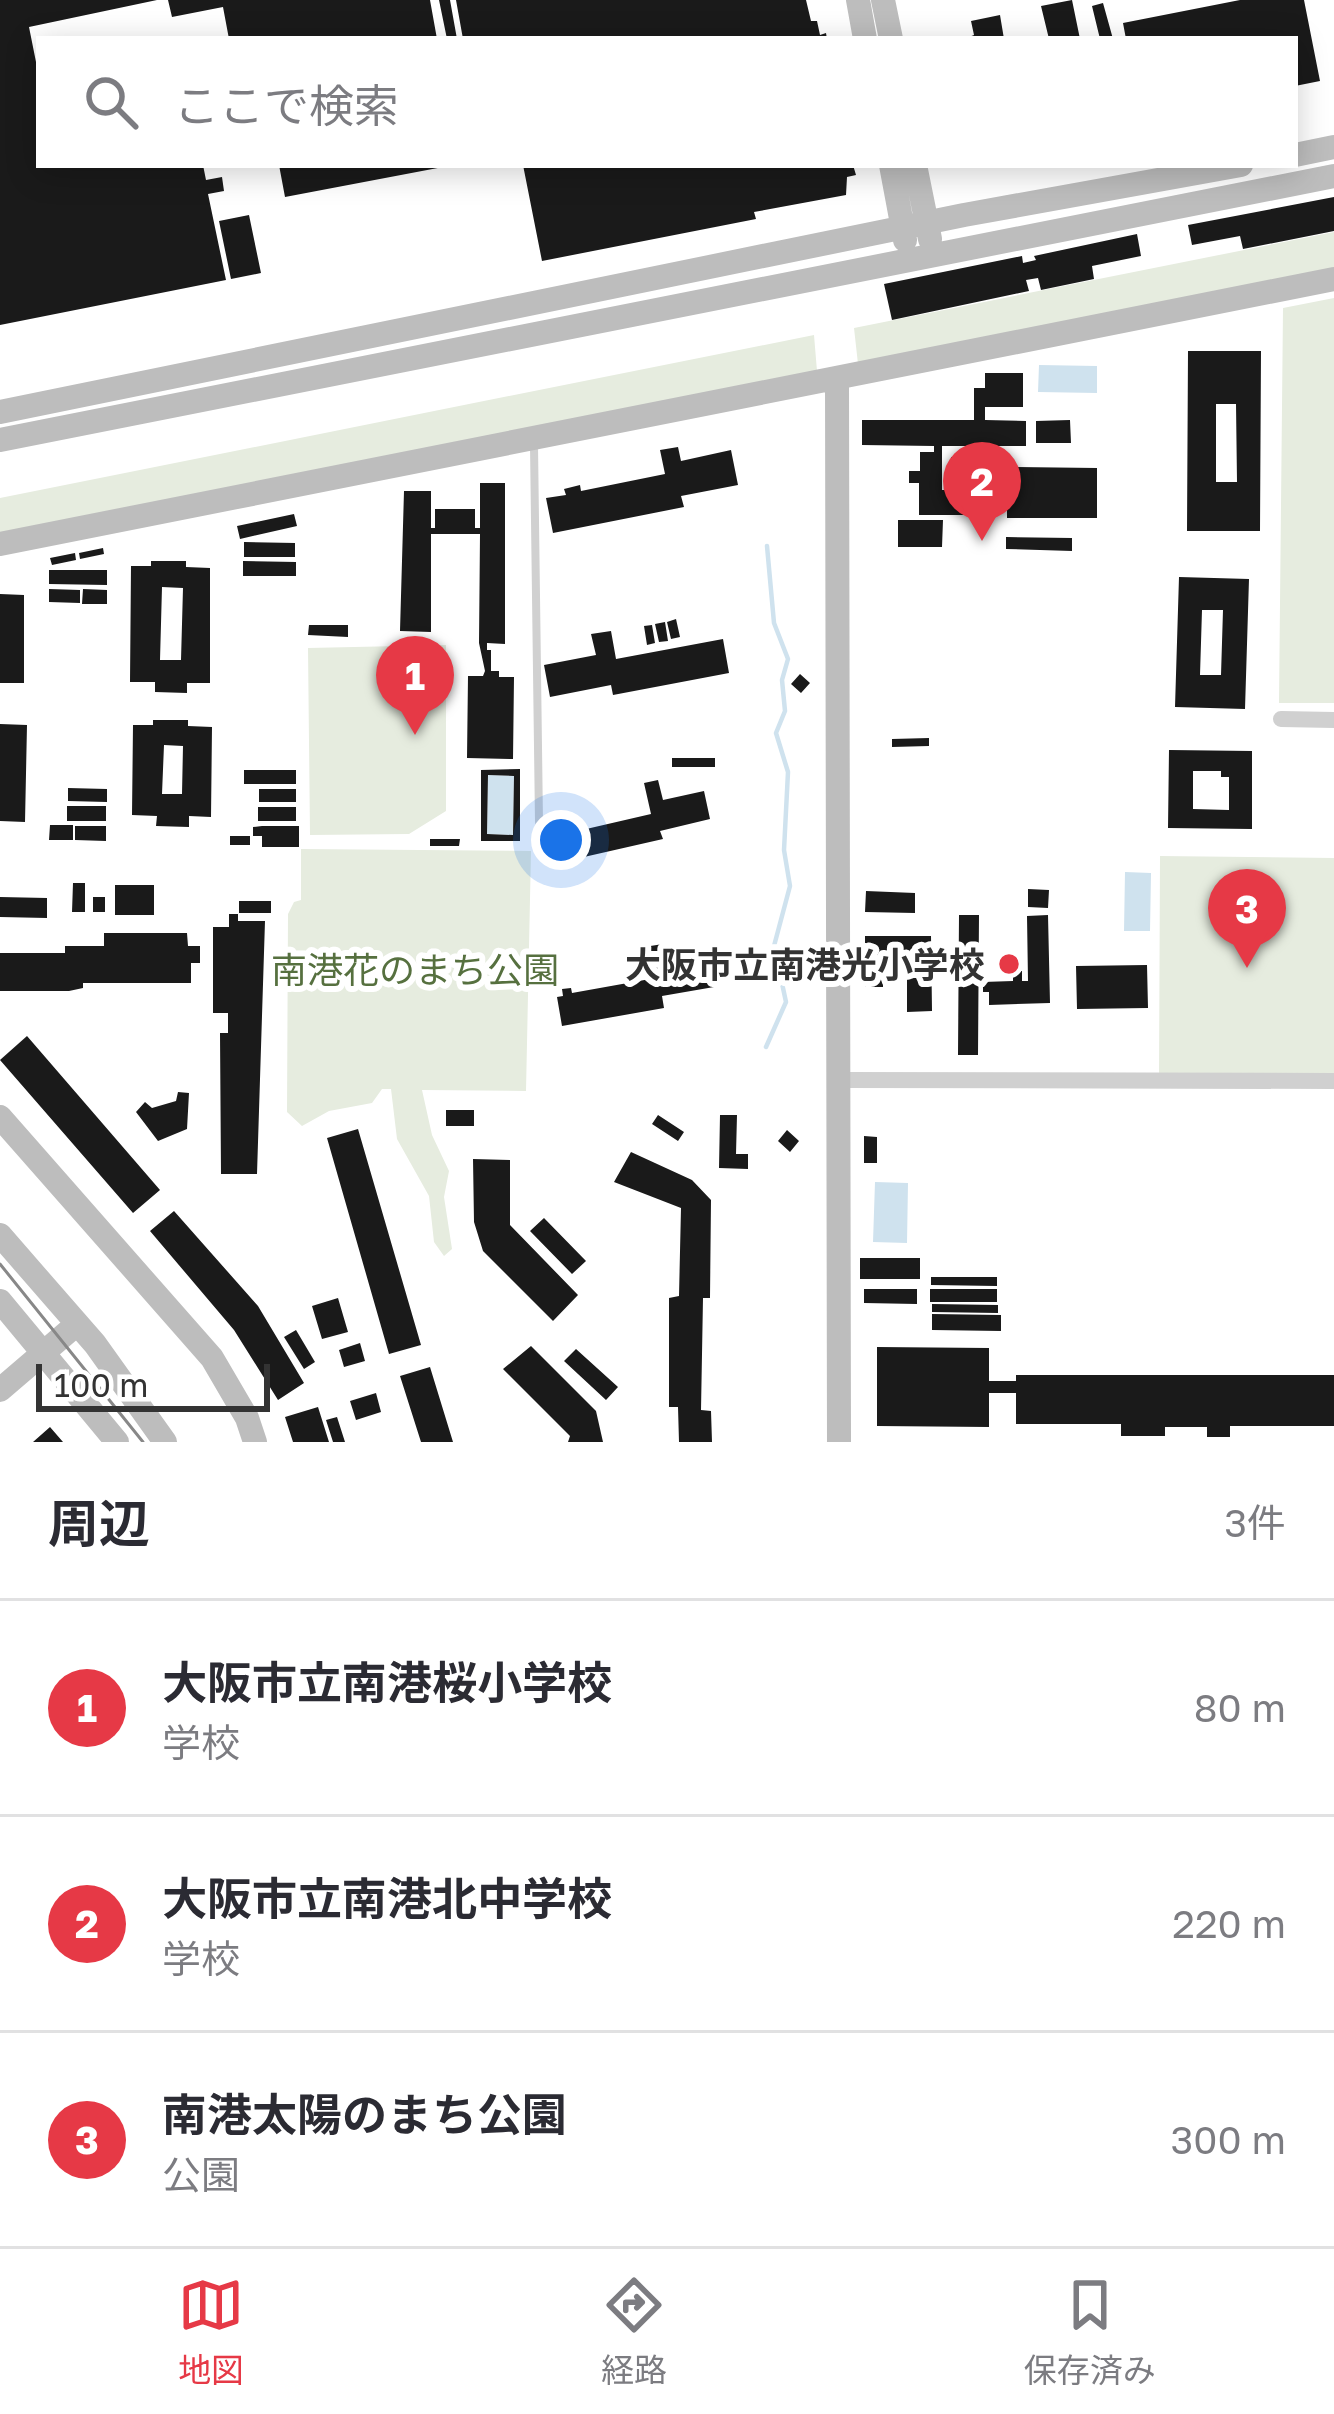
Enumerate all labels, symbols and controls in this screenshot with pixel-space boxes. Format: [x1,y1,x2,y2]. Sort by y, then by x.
search box [36,36,1298,168]
icon: search [78,69,144,135]
text: ここで検索 [174,78,399,132]
pin: 2 [943,442,1021,541]
pin: 1 [376,636,454,735]
your location [531,810,591,870]
pin: 3 [1208,869,1286,968]
place label: 大阪市立南港光小学校 [625,943,985,986]
park label: 南港花のまち公園 [271,948,559,991]
marker: 大阪市立南港光小学校 [996,951,1022,977]
scale bar [36,1358,270,1411]
text: 100 m [54,1365,148,1404]
text: 周辺 [48,1492,150,1553]
text: 3件 [1224,1499,1286,1546]
text: 大阪市立南港桜小学校 [162,1655,612,1709]
text: 1 [77,1684,97,1731]
text: 80 m [1194,1684,1286,1731]
text: 学校 [162,1719,240,1766]
text: 大阪市立南港北中学校 [162,1871,612,1925]
text: 2 [75,1900,99,1947]
text: 220 m [1172,1900,1286,1947]
text: 学校 [162,1935,240,1982]
text: 南港太陽のまち公園 [162,2087,567,2141]
text: 3 [75,2116,99,2163]
text: 300 m [1171,2116,1286,2163]
text: 公園 [162,2151,240,2198]
tab: 地図 [178,2272,244,2392]
tab: 経路 [601,2272,667,2392]
tab: 保存済み [1024,2272,1156,2392]

